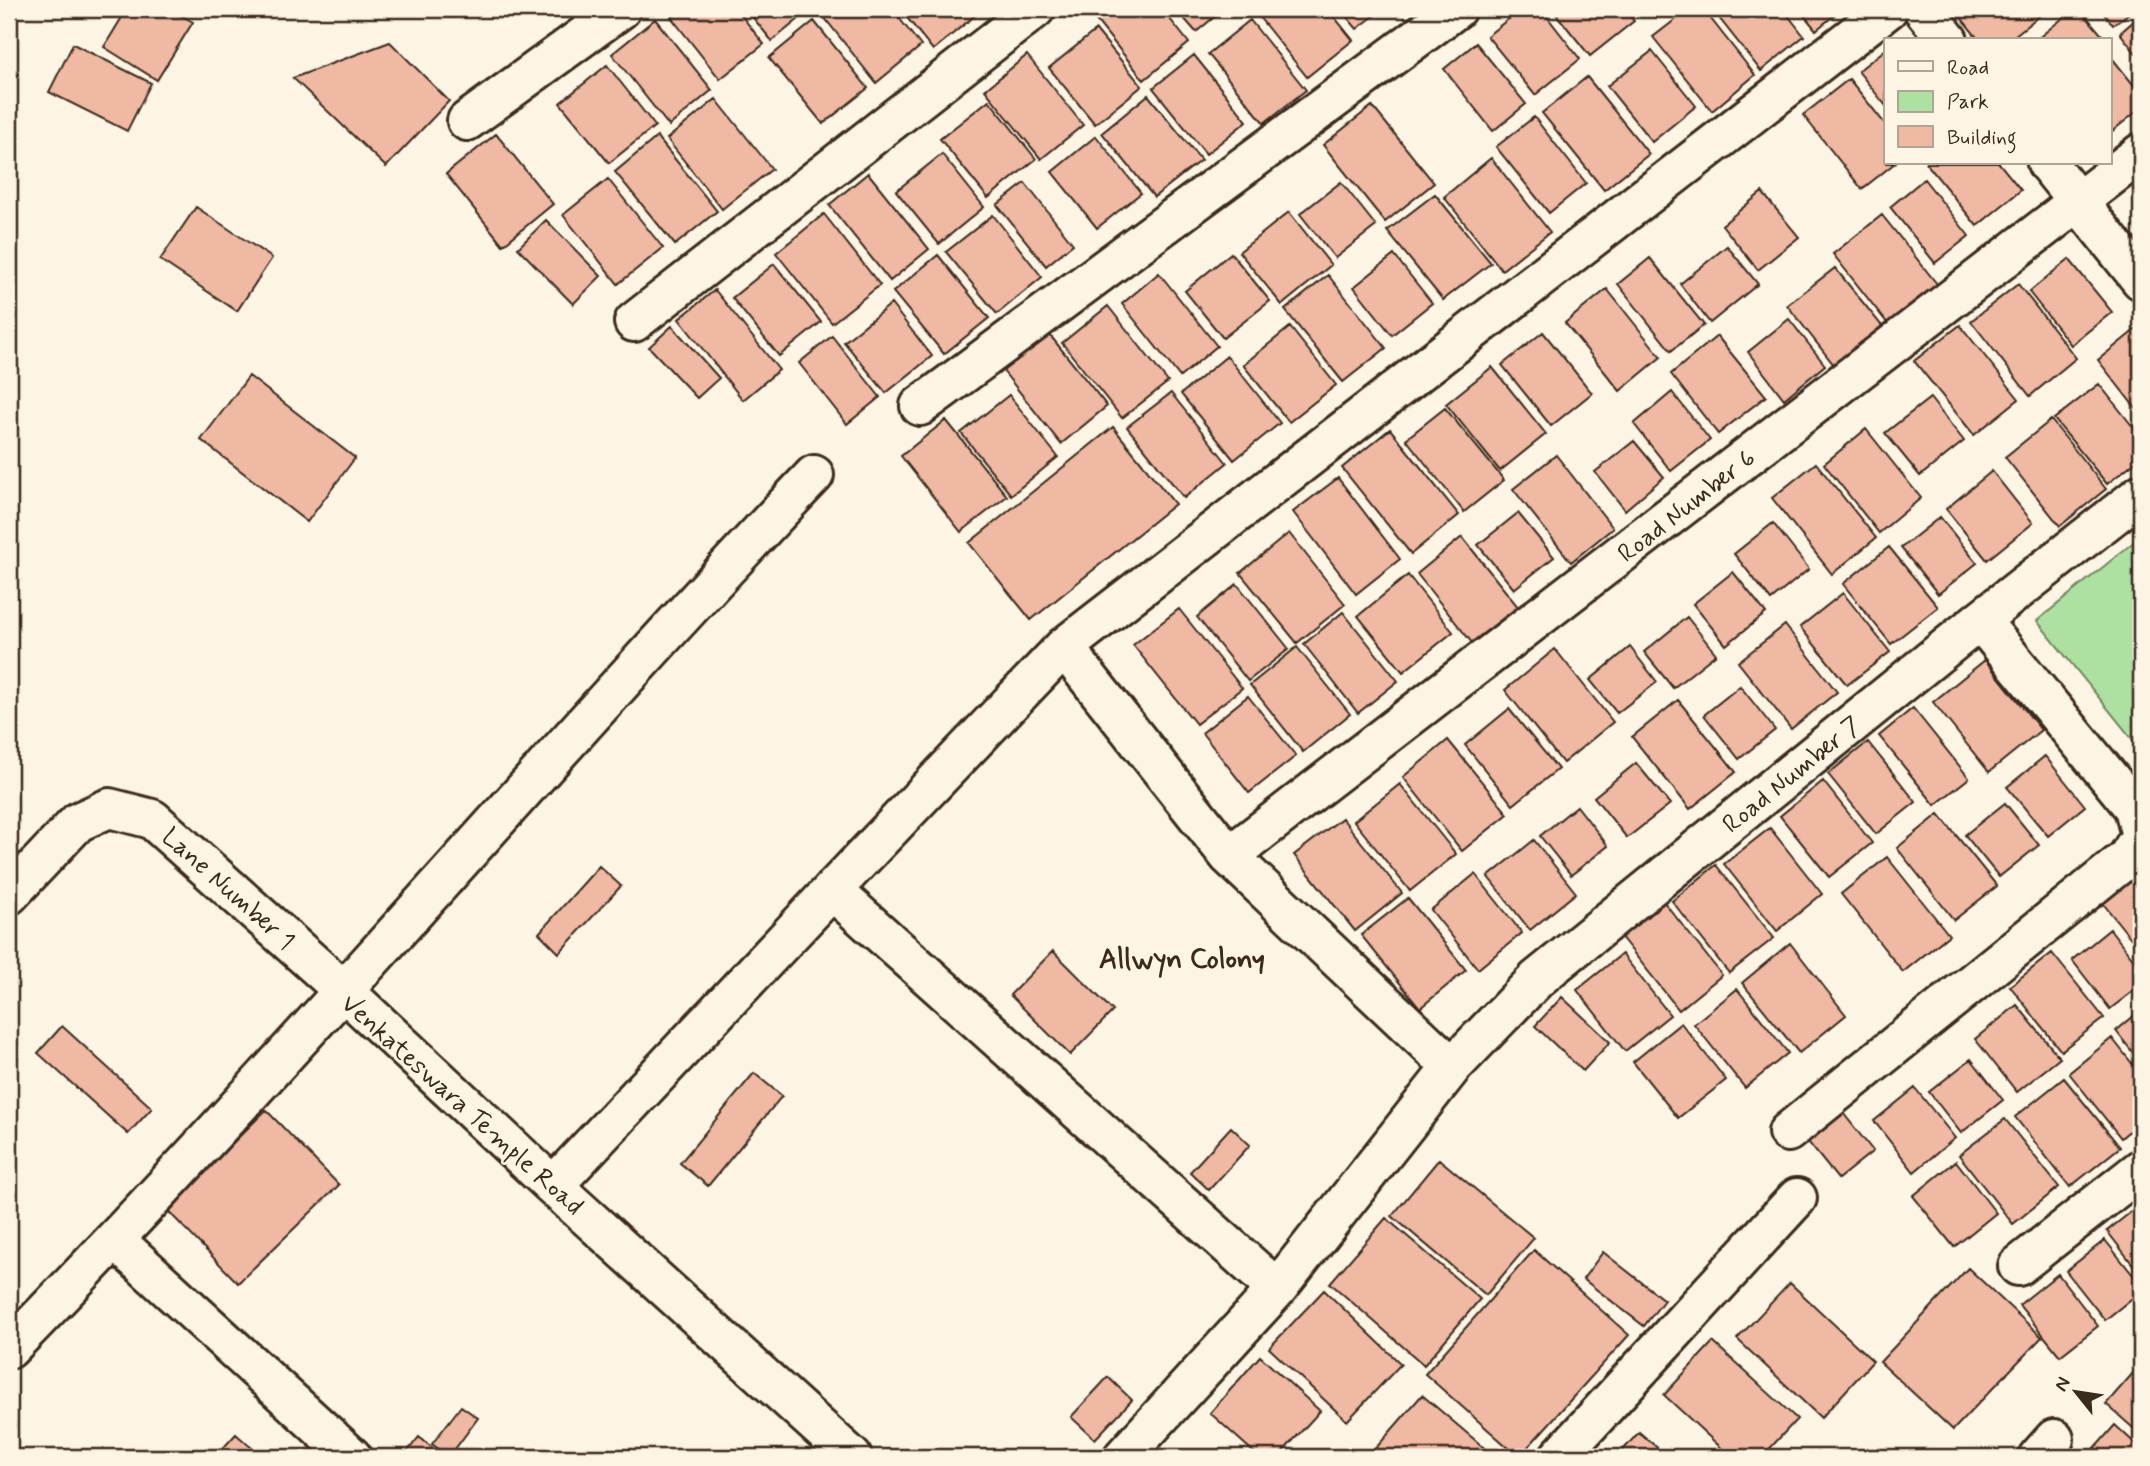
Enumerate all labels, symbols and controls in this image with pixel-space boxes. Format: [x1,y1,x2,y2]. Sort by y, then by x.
legend [1884,38,2112,164]
text: Road [1947,54,1989,82]
text: Park [1947,88,1989,116]
text: Building [1947,124,2017,154]
street label: Road Number 6 [1611,442,1763,571]
street label: Road Number 7 [1716,709,1869,842]
street label: Lane Number 1 [154,821,302,958]
district label: Allwyn Colony [1099,942,1265,979]
street label: Venkateswara Temple Road [333,987,590,1224]
north arrow [2042,1358,2112,1428]
text: N [2049,1373,2077,1396]

